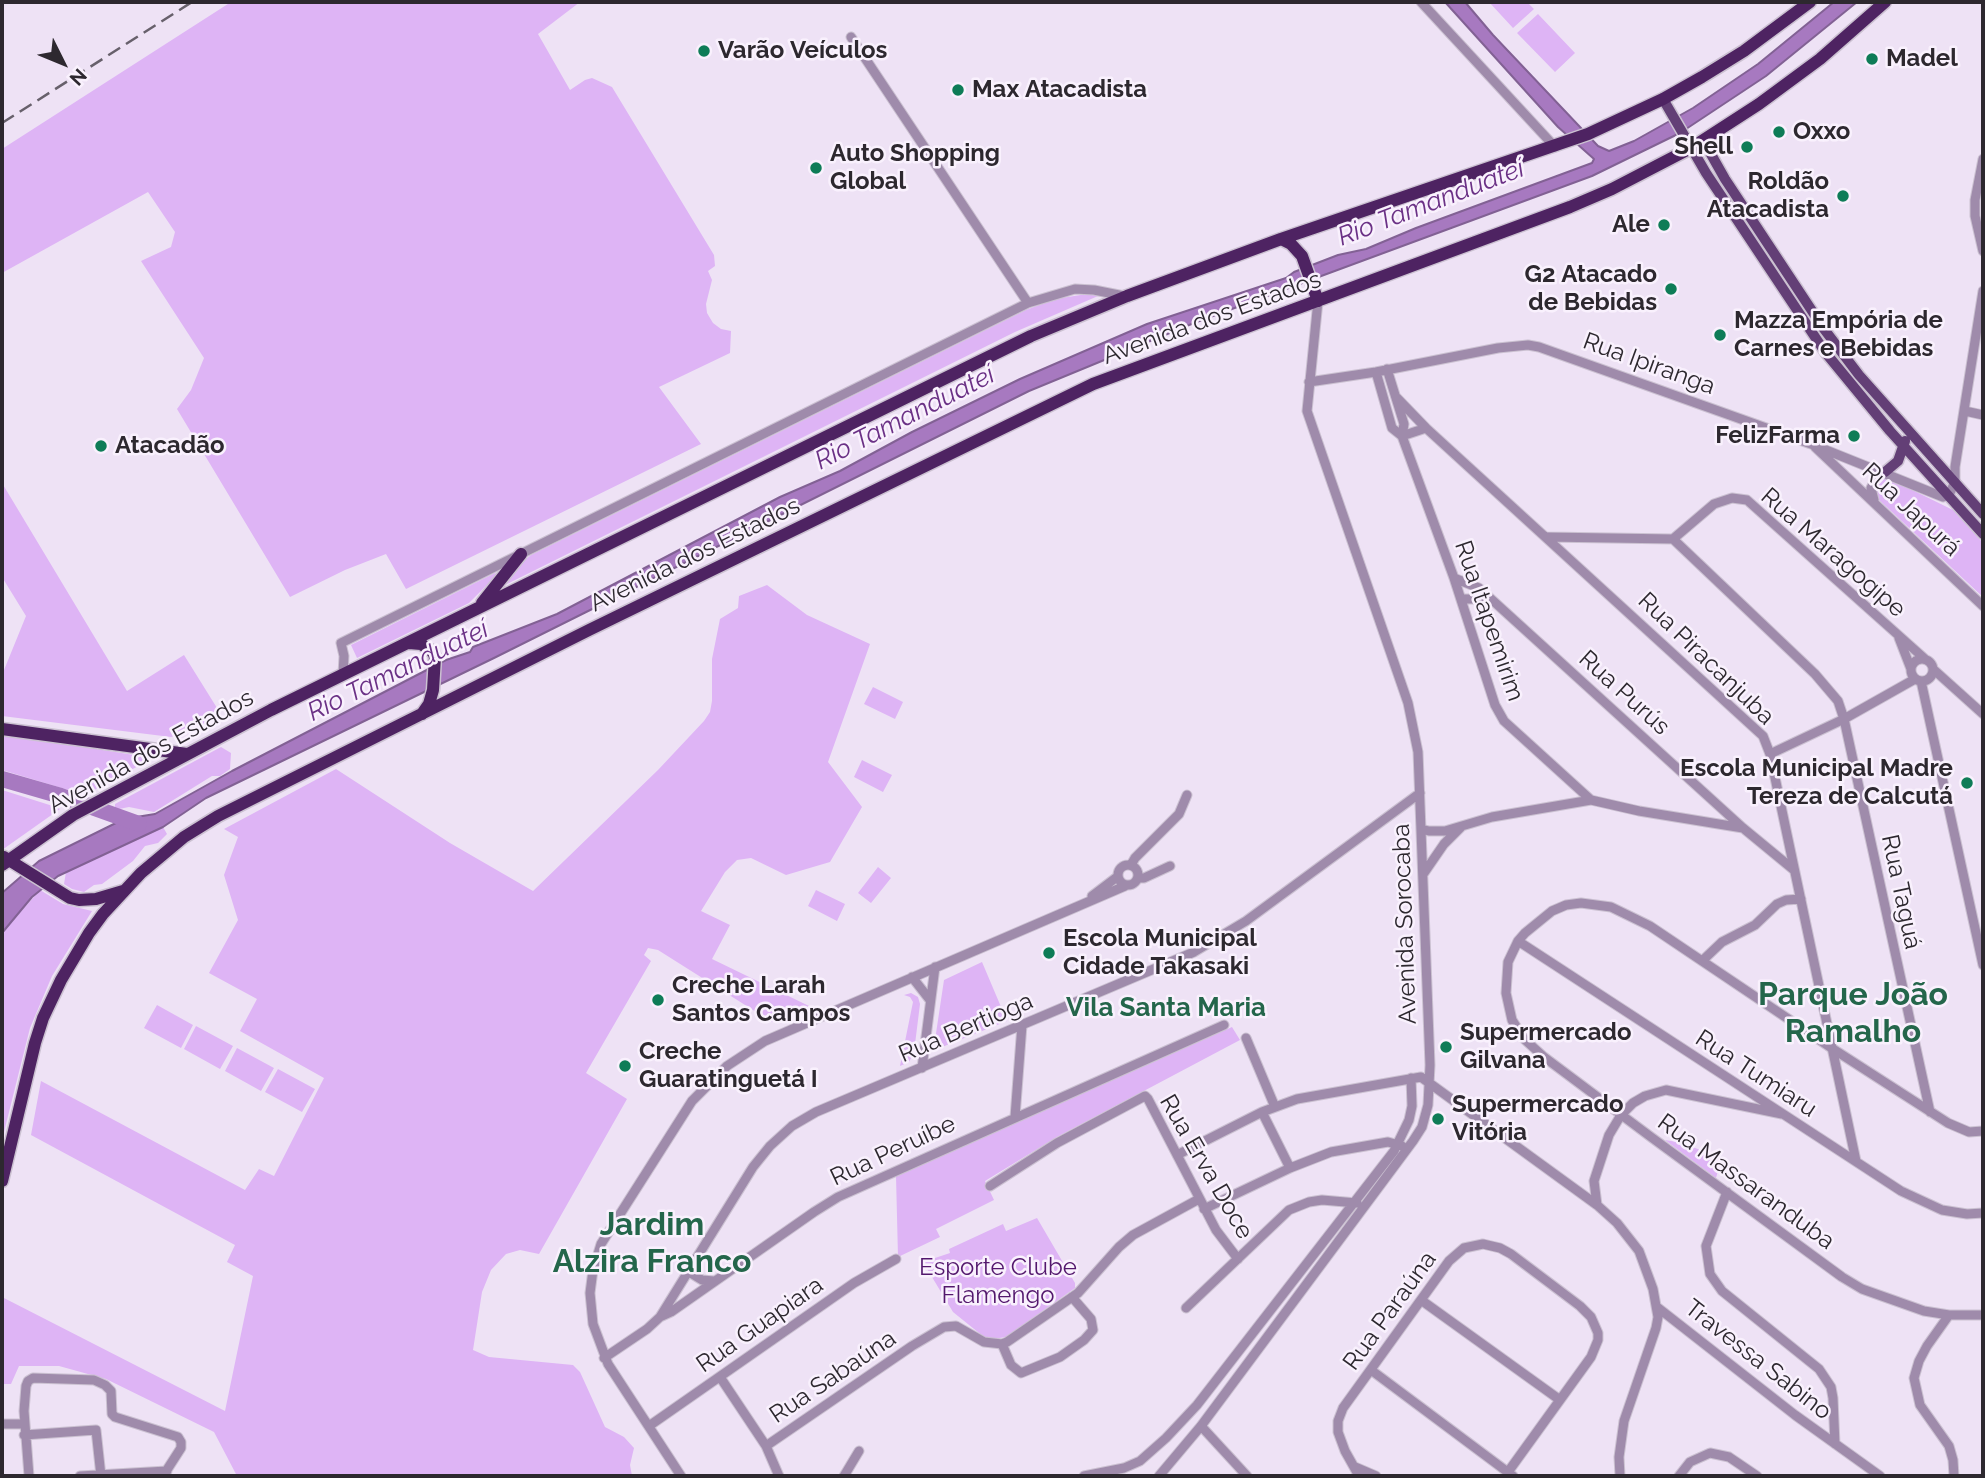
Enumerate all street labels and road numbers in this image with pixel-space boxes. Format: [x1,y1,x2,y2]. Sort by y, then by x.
street label: Avenida dos Estados [1099,265,1325,371]
street label: Rua Ipiranga [1579,327,1719,401]
street label: Rua Japurá [1856,457,1966,563]
street label: Rua Maragogipe [1755,482,1911,624]
street label: Avenida dos Estados [585,492,805,618]
street label: Rua Itapemirim [1448,537,1530,705]
street label: Rua Piracanjuba [1632,587,1780,731]
street label: Rua Purús [1573,645,1675,741]
street label: Avenida dos Estados [43,684,259,820]
street label: Avenida Sorocaba [1387,823,1423,1025]
street label: Rua Taguá [1875,832,1927,952]
street label: Rua Bertioga [895,987,1037,1069]
street label: Rua Tumiaru [1690,1024,1822,1124]
street label: Rua Erva Doce [1153,1090,1259,1244]
street label: Rua Massaranduba [1652,1108,1840,1256]
street label: Rua Peruíbe [826,1110,960,1192]
street label: Rua Paraúna [1337,1246,1443,1376]
street label: Rua Guapiara [691,1271,829,1379]
street label: Travessa Sabino [1679,1294,1837,1426]
street label: Rua Sabaúna [765,1324,901,1430]

